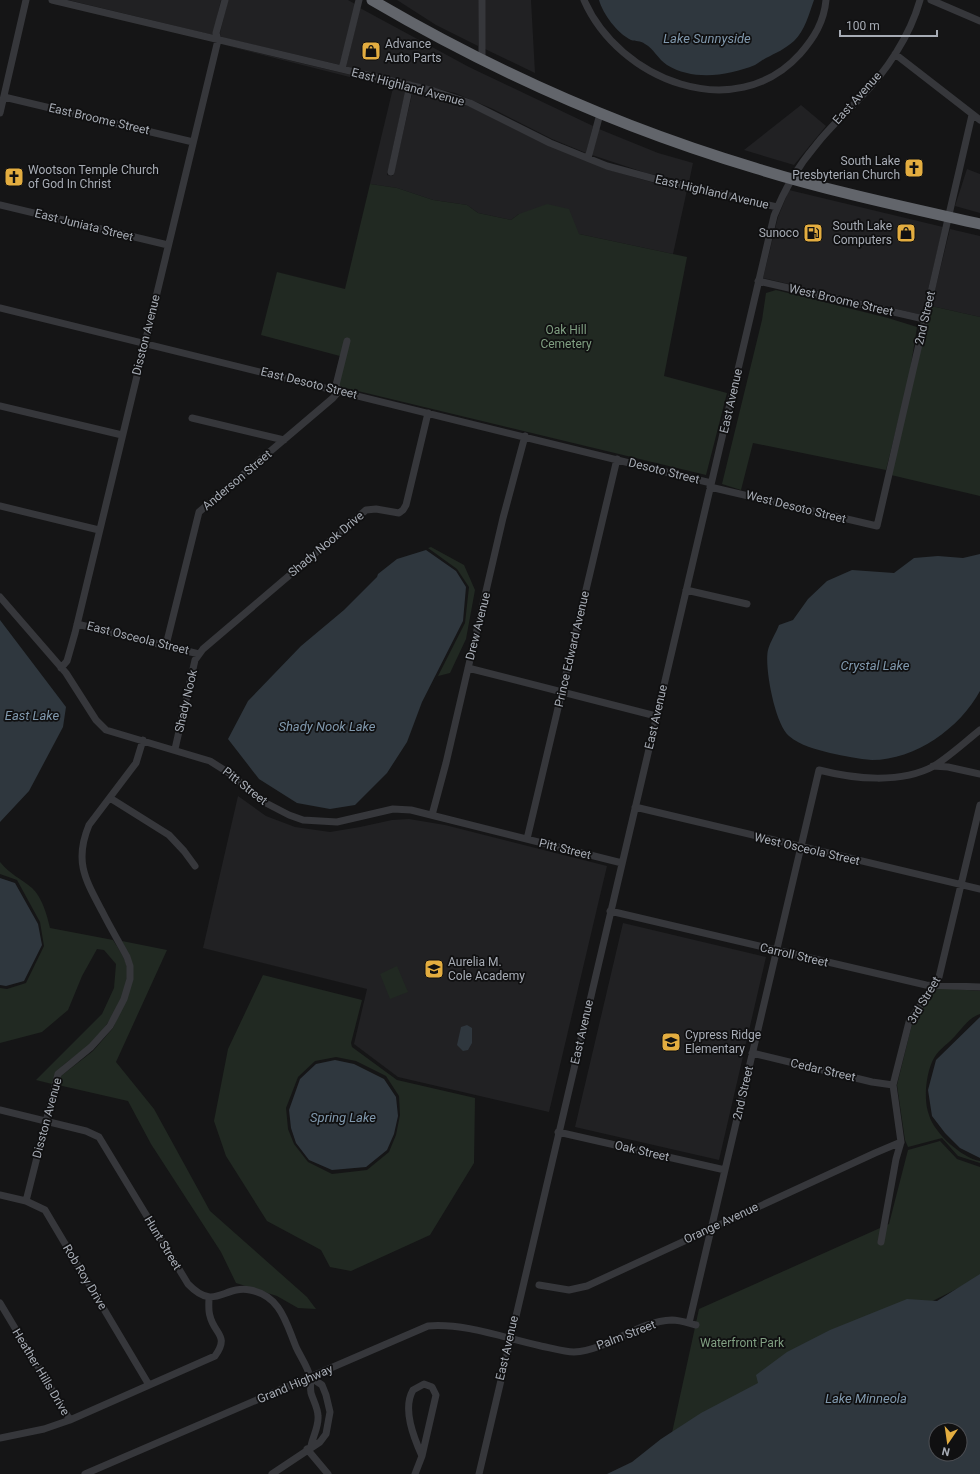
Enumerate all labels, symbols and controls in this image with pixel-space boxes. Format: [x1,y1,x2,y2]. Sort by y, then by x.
scale bar [840,12,937,38]
text: 100 m [846,19,880,33]
water label: Lake Sunnyside [663,31,751,46]
place label: Advance Auto Parts [385,37,442,65]
shop icon: Advance Auto Parts [360,40,382,62]
street label: East Highland Avenue [350,65,466,109]
street label: East Avenue [830,69,884,127]
street label: East Broome Street [47,101,151,137]
place label: South Lake Presbyterian Church [792,154,900,182]
church icon: South Lake Presbyterian Church [903,157,925,179]
place label: Wootson Temple Church of God In Christ [28,163,159,191]
church icon: Wootson Temple Church of God In Christ [3,166,25,188]
street label: East Highland Avenue [654,172,770,212]
street label: East Juniata Street [33,206,135,244]
place label: South Lake Computers [833,219,892,247]
fuel station icon: Sunoco [802,222,824,244]
shop icon: South Lake Computers [895,222,917,244]
place label: Sunoco [759,226,799,240]
street label: West Broome Street [788,281,895,319]
street label: 2nd Street [912,290,938,346]
street label: Disston Avenue [129,293,163,377]
park label: Oak Hill Cemetery [540,323,592,351]
street label: East Desoto Street [259,364,359,402]
street label: East Avenue [717,367,745,435]
street label: Anderson Street [200,447,274,513]
street label: Desoto Street [627,455,701,487]
street label: West Desoto Street [745,488,847,526]
street label: Shady Nook Drive [286,508,366,580]
street label: Prince Edward Avenue [552,590,592,708]
street label: Drew Avenue [463,591,493,661]
street label: East Osceola Street [86,619,190,657]
water label: Crystal Lake [841,658,910,673]
street label: Shady Nook [172,667,200,734]
street label: East Avenue [642,683,670,751]
water label: East Lake [5,708,60,723]
water label: Shady Nook Lake [278,719,376,734]
street label: Pitt Street [220,764,270,808]
street label: West Osceola Street [753,830,861,868]
street label: Pitt Street [538,836,592,862]
street label: Carroll Street [758,940,830,970]
place label: Aurelia M. Cole Academy [448,955,525,983]
school or university icon: Aurelia M. Cole Academy [423,958,445,980]
street label: 3rd Street [905,974,943,1026]
street label: East Avenue [568,998,596,1066]
place label: Cypress Ridge Elementary [685,1028,761,1056]
school or university icon: Cypress Ridge Elementary [660,1031,682,1053]
street label: Cedar Street [789,1056,857,1084]
street label: 2nd Street [730,1065,756,1121]
street label: Disston Avenue [30,1076,64,1160]
water label: Spring Lake [310,1110,376,1125]
street label: Oak Street [613,1138,671,1164]
street label: Orange Avenue [682,1200,760,1246]
street label: Hunt Street [141,1214,185,1273]
street label: Rob Roy Drive [60,1242,110,1312]
street label: East Avenue [493,1314,521,1382]
street label: Palm Street [594,1317,658,1353]
street label: Heather Hills Drive [10,1326,72,1418]
park label: Waterfront Park [700,1336,785,1350]
street label: Grand Highway [255,1362,335,1406]
water label: Lake Minneola [825,1391,907,1406]
north arrow [928,1422,968,1462]
text: N [940,1444,951,1458]

